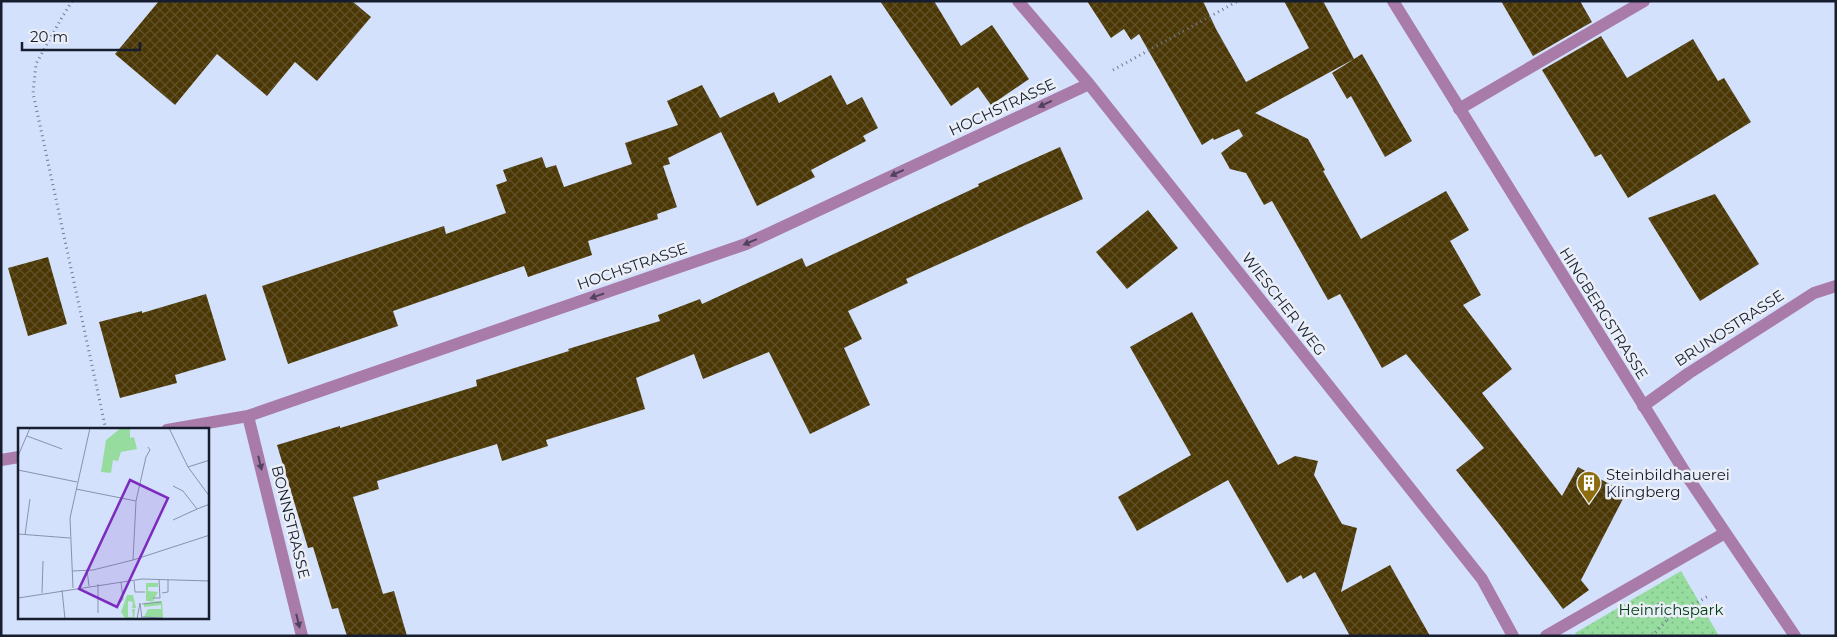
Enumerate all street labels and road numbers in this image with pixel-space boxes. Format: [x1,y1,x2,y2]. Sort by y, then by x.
street label: HOCHSTRASSE [946,74,1058,140]
street label: HOCHSTRASSE [574,238,690,294]
street label: HINGBERGSTRASSE [1556,243,1652,383]
street label: WIESCHER WEG [1238,249,1330,359]
street label: BRUNOSTRASSE [1671,286,1787,370]
street label: BONNSTRASSE [268,463,314,581]

